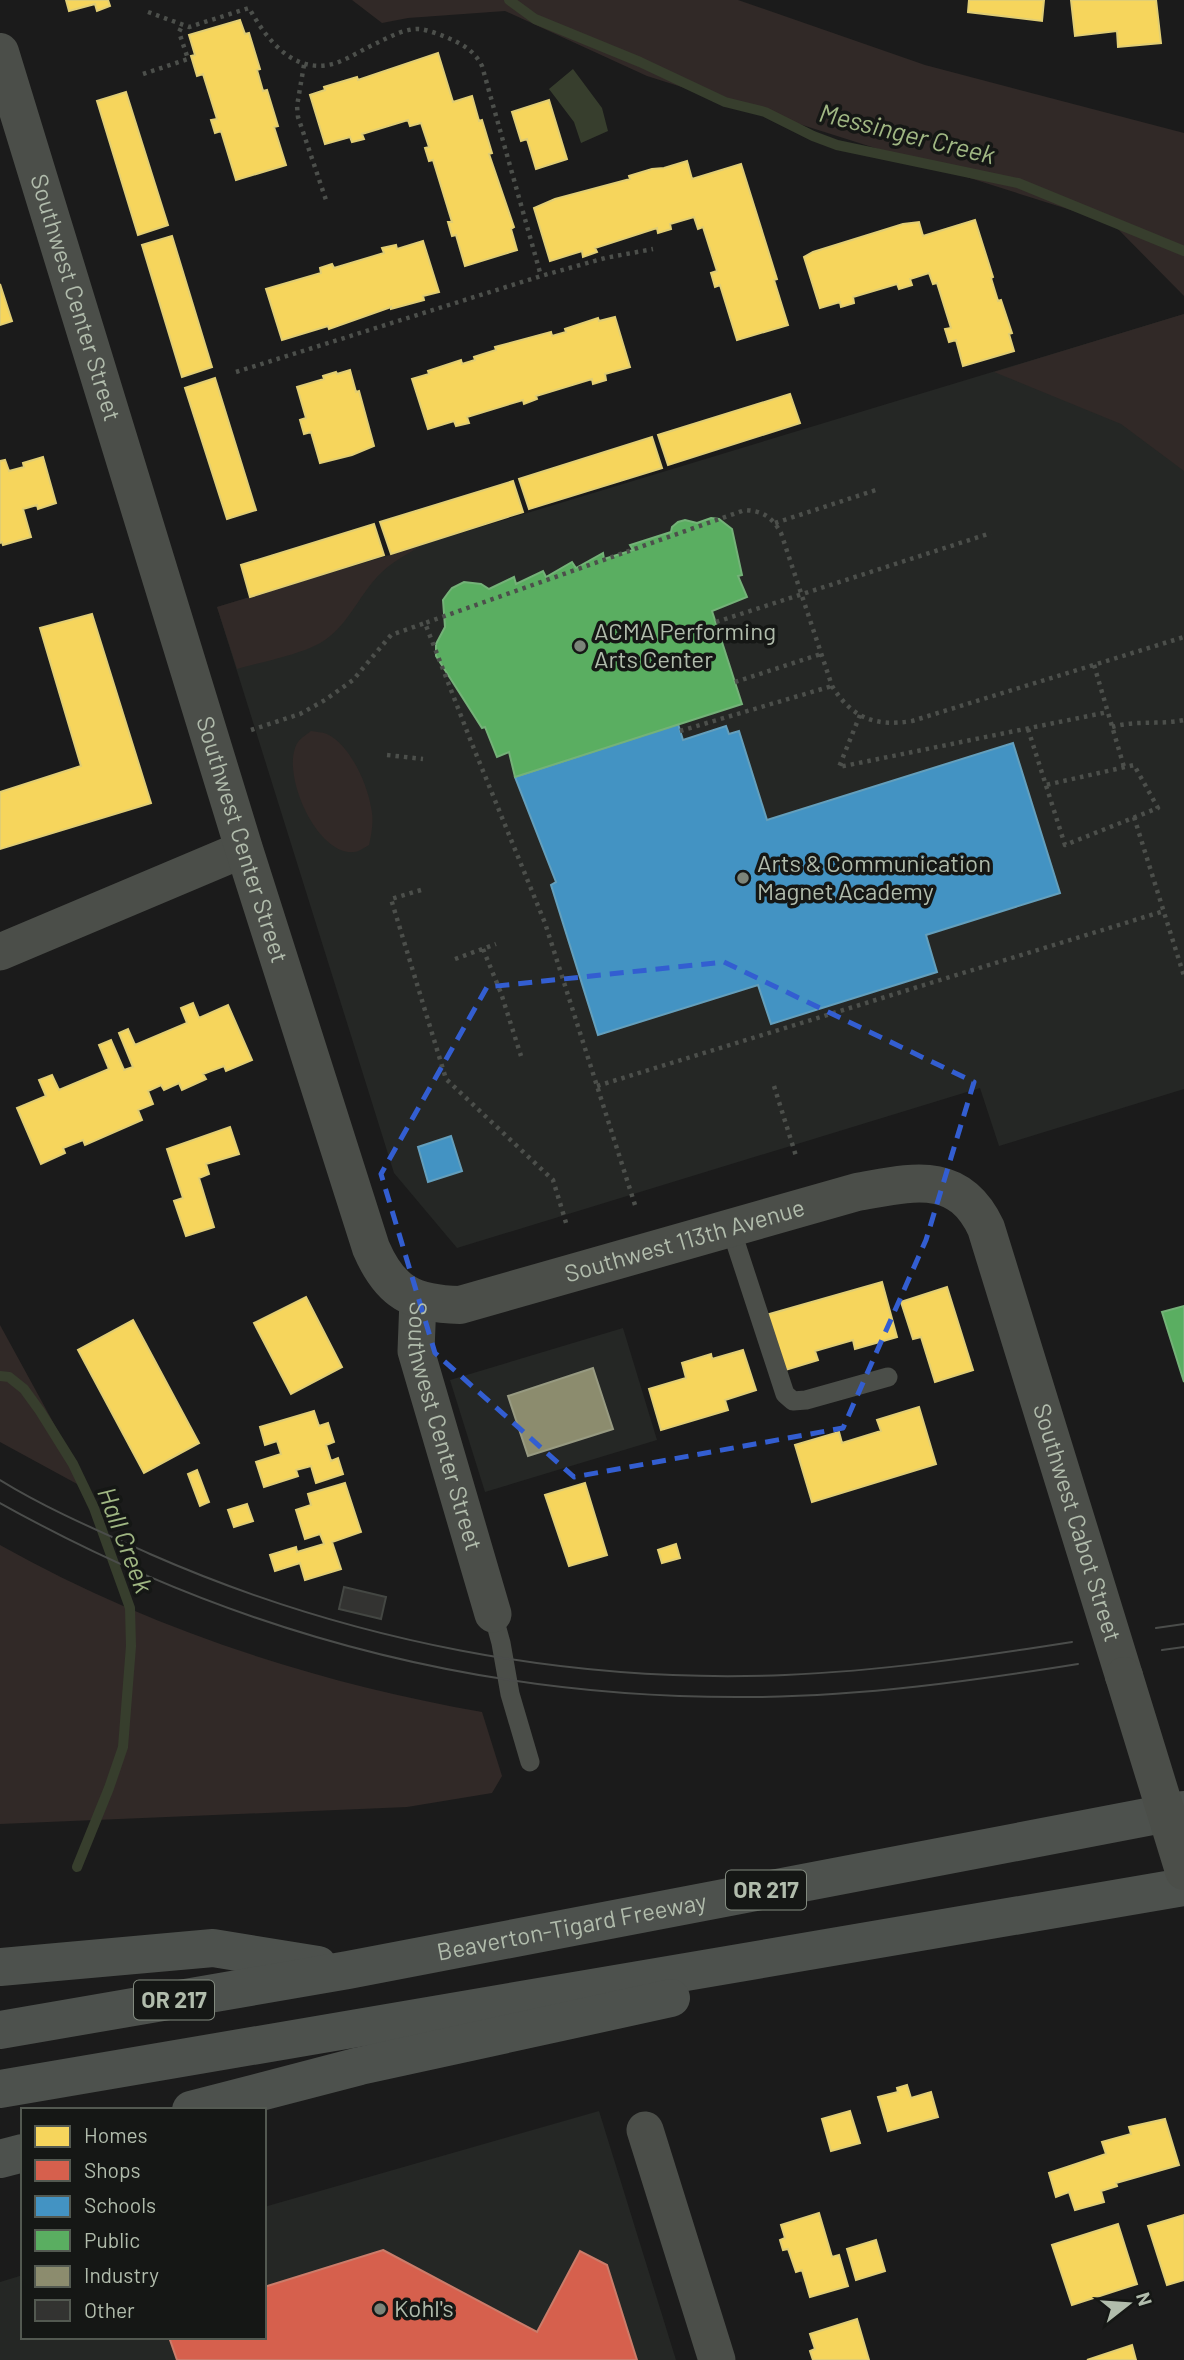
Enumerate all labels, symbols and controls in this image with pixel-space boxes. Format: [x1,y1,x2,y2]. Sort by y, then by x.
water label: Messinger Creek [816,96,999,169]
street label: Southwest Center Street [25,170,128,424]
place label: ACMA Performing Arts Center [594,616,776,673]
marker: ACMA Performing Arts Center [572,638,588,654]
street label: Southwest Center Street [191,713,295,966]
place label: Arts & Communication Magnet Academy [757,848,991,905]
marker: Arts & Communication Magnet Academy [735,870,751,886]
street label: Southwest 113th Avenue [561,1192,808,1288]
street label: Southwest Center Street [403,1301,490,1554]
street label: Southwest Cabot Street [1028,1400,1129,1645]
water label: Hall Creek [92,1482,161,1597]
road number: OR 217 [726,1870,806,1910]
street label: Beaverton-Tigard Freeway [434,1886,709,1966]
road number: OR 217 [134,1980,214,2020]
legend [21,2108,266,2339]
text: Homes [84,2122,148,2147]
text: Shops [84,2157,141,2182]
text: Schools [84,2192,156,2217]
text: Public [84,2227,140,2252]
text: Industry [84,2262,159,2287]
north arrow [1093,2269,1163,2339]
text: N [1132,2289,1158,2308]
place label: Kohl's [394,2293,454,2322]
text: Other [84,2297,135,2322]
marker: Kohl's [372,2301,388,2317]

